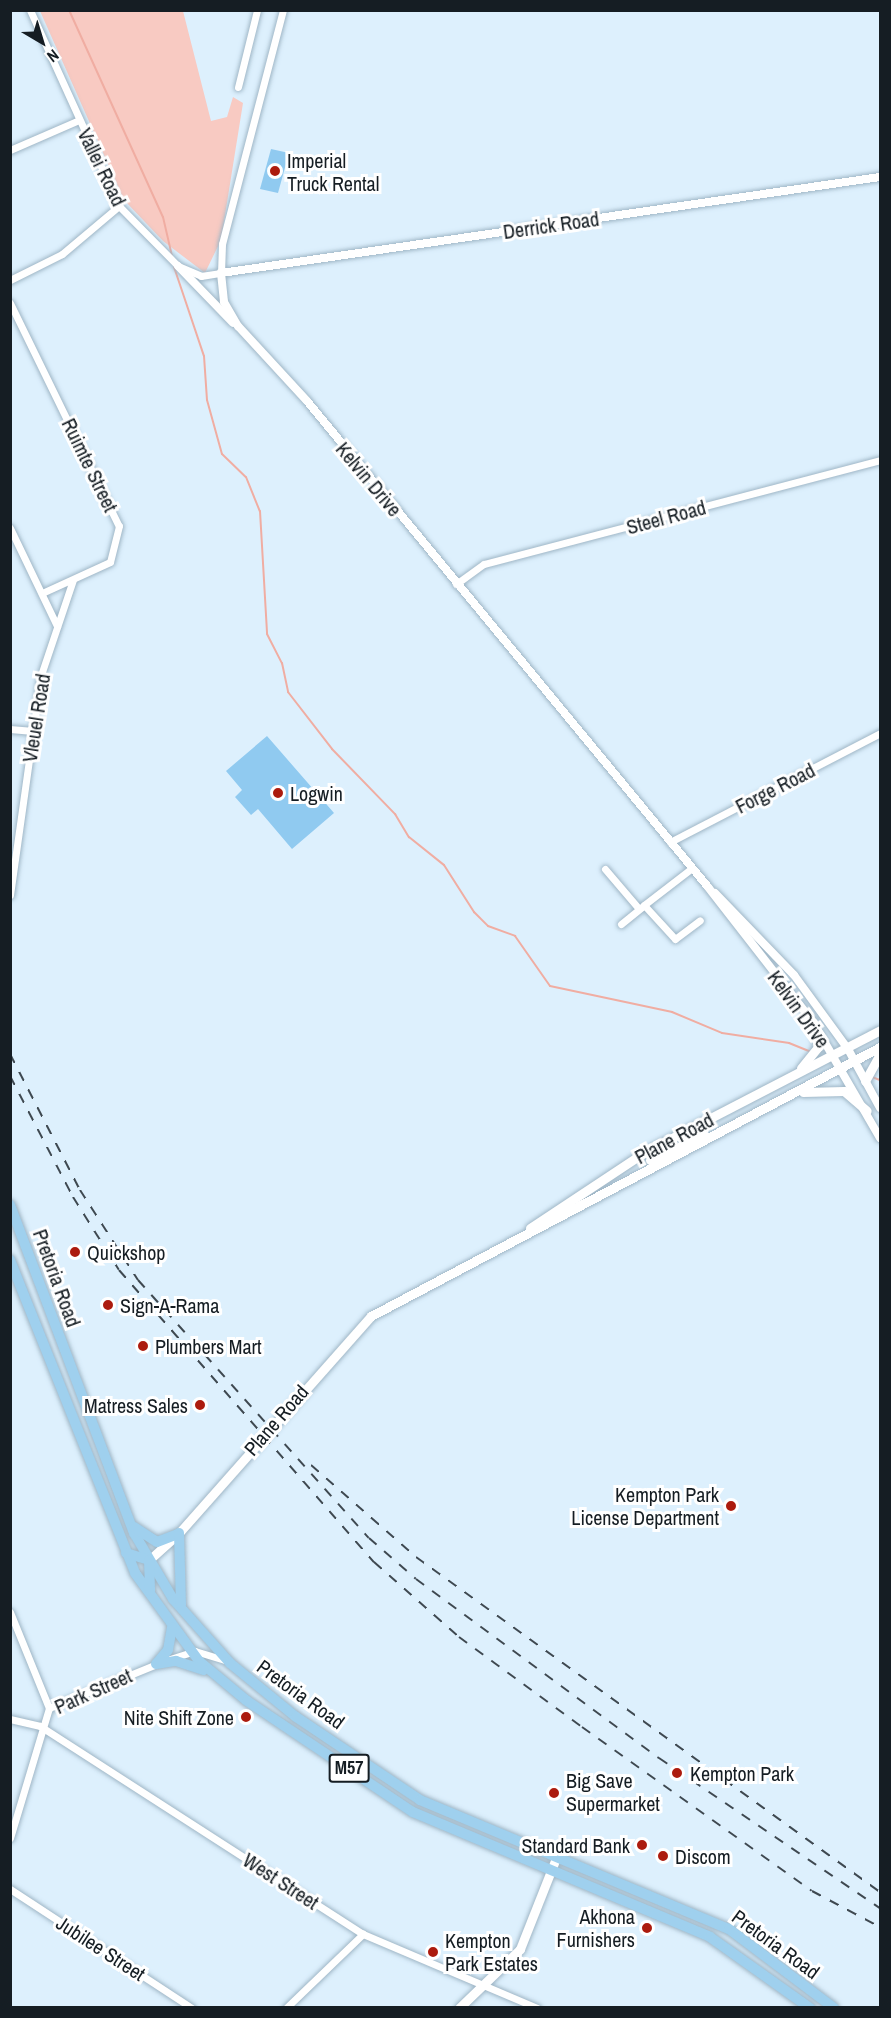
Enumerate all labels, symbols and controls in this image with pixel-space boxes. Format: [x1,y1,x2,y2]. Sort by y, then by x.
north arrow [12,12,72,72]
text: N [43,45,64,68]
street label: Vallei Road [73,124,131,210]
place label: Imperial Truck Rental [287,148,379,195]
marker: Imperial Truck Rental [268,164,282,178]
street label: Derrick Road [502,206,600,244]
street label: Ruimte Street [57,414,123,516]
street label: Kelvin Drive [331,437,407,521]
street label: Steel Road [624,495,708,539]
street label: Vleuel Road [17,672,55,764]
street label: Forge Road [731,758,819,818]
place label: Logwin [290,781,343,805]
marker: Logwin [271,786,285,800]
street label: Kelvin Drive [763,966,835,1052]
street label: Plane Road [631,1107,717,1169]
street label: Pretoria Road [28,1226,86,1330]
place label: Quickshop [87,1240,165,1264]
marker: Quickshop [68,1245,82,1259]
place label: Sign-A-Rama [120,1293,219,1317]
marker: Sign-A-Rama [101,1298,115,1312]
place label: Plumbers Mart [155,1334,262,1358]
marker: Plumbers Mart [136,1339,150,1353]
street label: Plane Road [239,1380,313,1460]
place label: Matress Sales [84,1393,188,1417]
marker: Matress Sales [193,1398,207,1412]
place label: Kempton Park License Department [571,1482,719,1529]
marker: Kempton Park License Department [724,1499,738,1513]
street label: Pretoria Road [253,1654,349,1734]
street label: Park Street [51,1663,135,1719]
place label: Nite Shift Zone [124,1705,234,1729]
marker: Nite Shift Zone [239,1710,253,1724]
road number: M57 [328,1753,370,1783]
place label: Kempton Park [690,1761,794,1785]
marker: Kempton Park [668,1764,686,1782]
place label: Big Save Supermarket [566,1769,660,1816]
marker: Big Save Supermarket [547,1786,561,1800]
place label: Standard Bank [522,1833,630,1857]
marker: Standard Bank [635,1838,649,1852]
place label: Discom [675,1844,731,1868]
street label: West Street [239,1848,323,1914]
marker: Discom [656,1849,670,1863]
place label: Akhona Furnishers [557,1904,635,1951]
street label: Pretoria Road [728,1904,824,1984]
street label: Jubilee Street [52,1910,150,1986]
marker: Akhona Furnishers [640,1921,654,1935]
place label: Kempton Park Estates [445,1928,538,1975]
marker: Kempton Park Estates [426,1945,440,1959]

